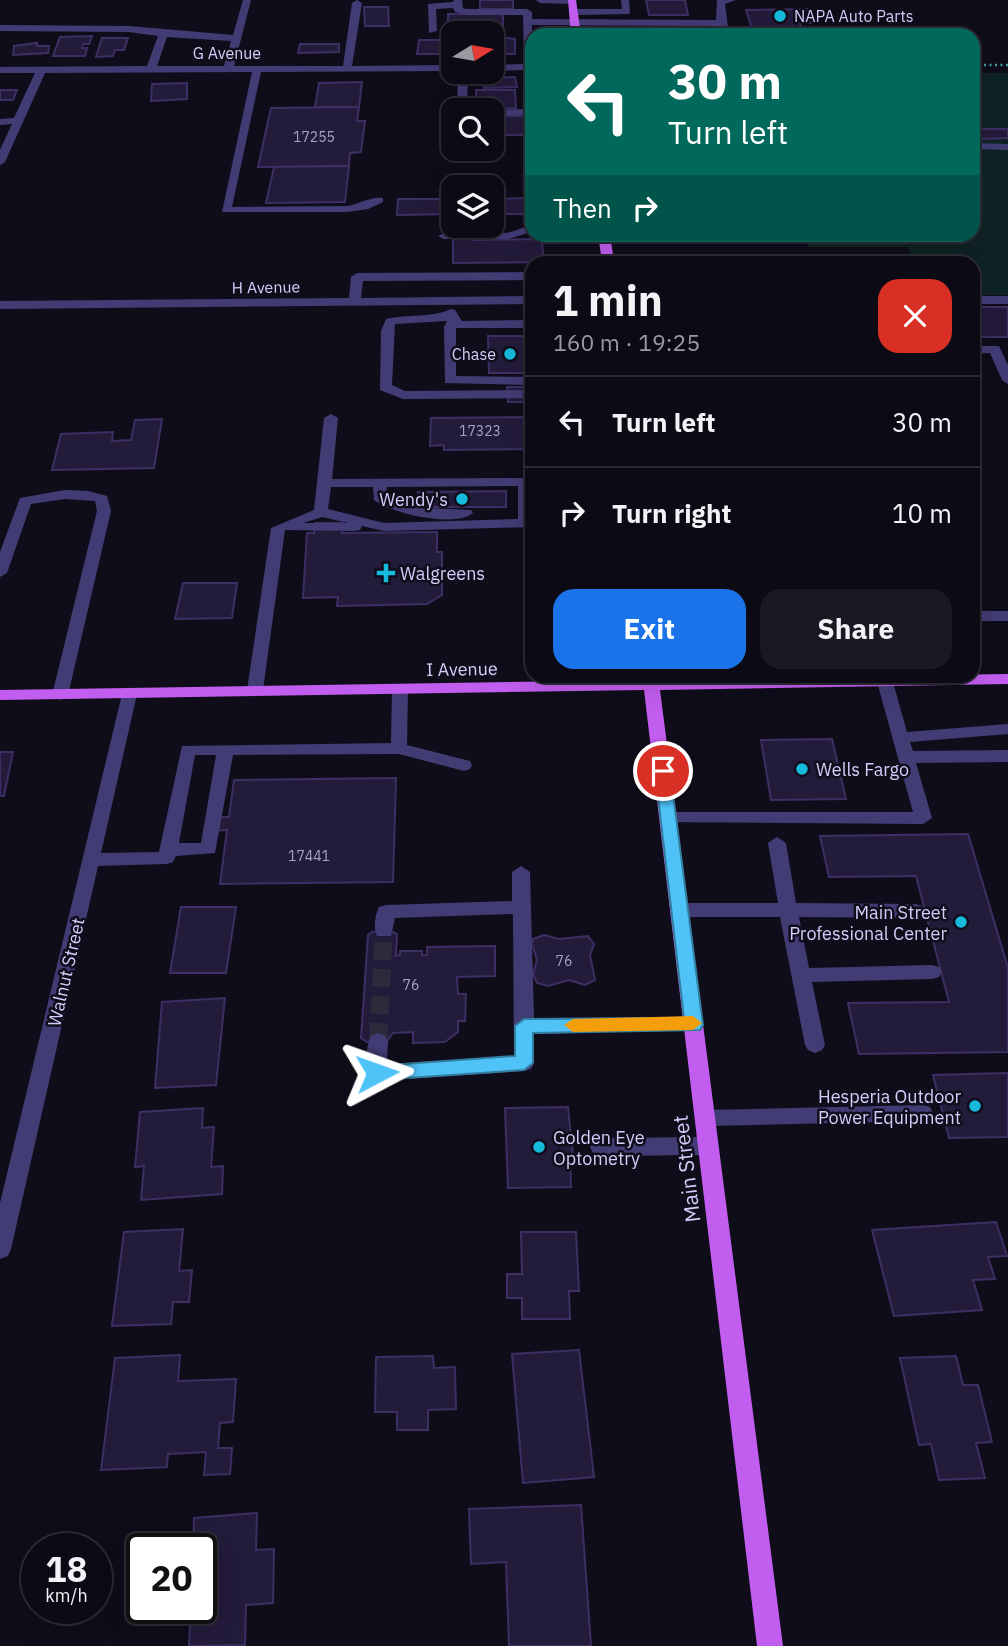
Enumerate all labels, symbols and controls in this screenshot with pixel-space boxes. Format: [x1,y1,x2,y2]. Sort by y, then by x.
place label: NAPA Auto Parts [794,6,914,26]
marker: NAPA Auto Parts [772,8,788,24]
north arrow [441,21,504,84]
map controls [441,21,504,238]
street label: G Avenue [193,43,261,63]
text: 30 m [668,49,782,112]
icon: left [553,56,644,147]
button: search [441,98,504,161]
text: Turn left [668,111,788,153]
house number: 17255 [293,128,335,146]
button: layers [441,175,504,238]
icon: right [626,189,664,227]
text: Then [553,191,612,225]
text: 1 min [553,273,663,328]
street label: H Avenue [232,276,301,298]
button: close [878,279,952,353]
text: 160 m · 19:25 [553,327,700,357]
place label: Chase [452,344,496,364]
marker: Chase [502,346,518,362]
icon: left [553,403,591,441]
text: Turn left [612,405,715,439]
text: 30 m [892,405,952,439]
house number: 17323 [459,422,501,440]
place label: Wendy's [379,488,448,511]
marker: Wendy's [454,491,470,507]
icon: right [553,494,591,532]
text: Turn right [612,496,731,530]
text: 10 m [892,496,952,530]
place label: Walgreens [400,562,485,585]
marker: Walgreens [378,565,394,581]
button: Exit [553,589,746,669]
button: Share [760,589,952,669]
street label: I Avenue [426,657,498,681]
pin [633,741,693,801]
icon: arrive [644,752,682,790]
place label: Wells Fargo [816,758,909,781]
marker: Wells Fargo [794,761,810,777]
house number: 17441 [288,847,330,865]
place label: Main Street Professional Center [789,901,947,945]
marker: Main Street Professional Center [953,914,969,930]
street label: Walnut Street [42,915,90,1029]
house number: 76 [556,952,572,970]
house number: 76 [403,976,419,994]
position arrow [340,1036,414,1110]
place label: Hesperia Outdoor Power Equipment [818,1085,961,1129]
marker: Hesperia Outdoor Power Equipment [967,1098,983,1114]
street label: Main Street [666,1114,706,1224]
place label: Golden Eye Optometry [553,1126,645,1170]
marker: Golden Eye Optometry [531,1139,547,1155]
speed limit sign: 20 [126,1533,217,1624]
text: 18 [45,1546,88,1592]
text: km/h [45,1584,88,1607]

